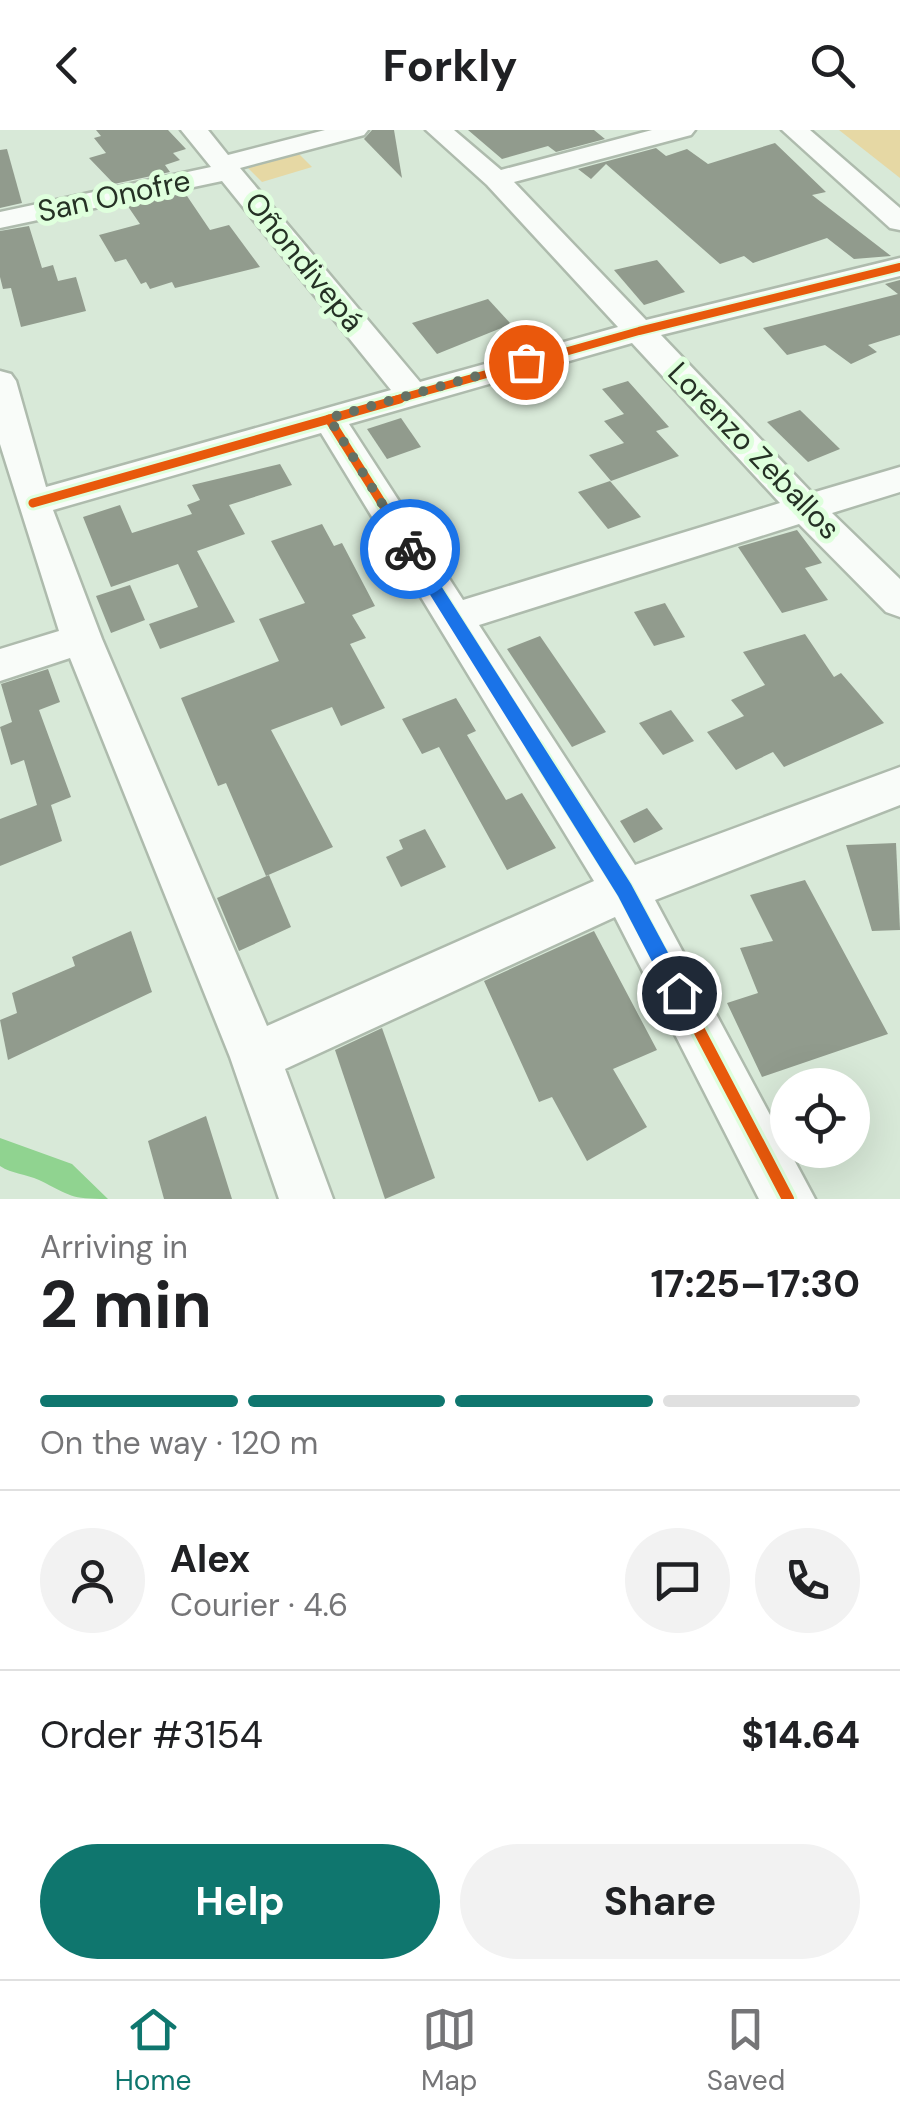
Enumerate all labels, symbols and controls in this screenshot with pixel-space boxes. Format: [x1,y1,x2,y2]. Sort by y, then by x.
text: Forkly [383,36,517,95]
icon: back [40,38,95,93]
icon: search [805,38,860,93]
street label: San Onofre [34,160,194,231]
street label: Oñondivepá [236,184,373,339]
pin [484,320,569,405]
icon: bag [499,335,554,390]
street label: Lorenzo Zeballos [660,354,849,548]
courier [360,499,460,599]
icon: bike [383,522,438,577]
pin [637,951,722,1036]
icon: home [652,966,707,1021]
map controls [770,1068,870,1168]
button: locate [770,1068,870,1168]
text: Arriving in [40,1226,188,1268]
text: 17:25–17:30 [651,1259,860,1309]
text: 2 min [40,1263,212,1347]
text: On the way · 120 m [40,1422,318,1464]
button: person [40,1528,145,1633]
button: chat [625,1528,730,1633]
button: phone [755,1528,860,1633]
text: Alex [170,1534,250,1584]
text: Courier · 4.6 [170,1584,348,1626]
text: Order #3154 [40,1710,263,1760]
text: $14.64 [741,1710,860,1760]
button: Help [40,1844,440,1959]
button: Share [460,1844,860,1959]
tab: Home [115,2002,191,2099]
tab: Map [421,2002,477,2099]
tab: Saved [707,2002,785,2099]

